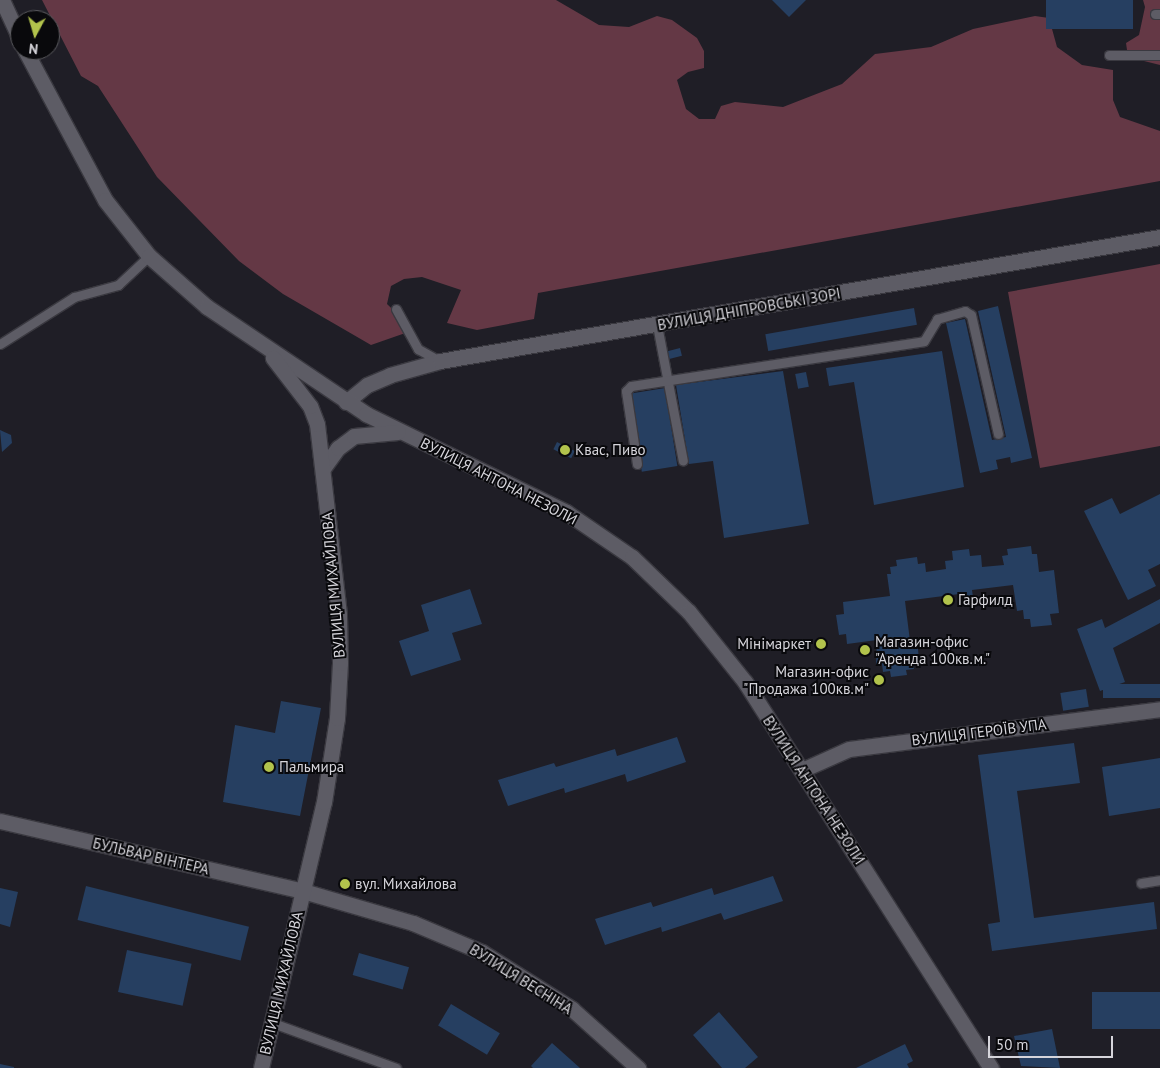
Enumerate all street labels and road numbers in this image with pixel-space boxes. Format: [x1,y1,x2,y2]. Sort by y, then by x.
street label: ВУЛИЦЯ ДНІПРОВСЬКІ ЗОРІ [656,284,842,334]
street label: ВУЛИЦЯ АНТОНА НЕЗОЛИ [417,433,581,529]
street label: ВУЛИЦЯ МИХАЙЛОВА [318,511,348,659]
street label: ВУЛИЦЯ АНТОНА НЕЗОЛИ [759,712,869,868]
street label: ВУЛИЦЯ ГЕРОЇВ УПА [910,715,1048,749]
street label: БУЛЬВАР ВІНТЕРА [91,834,211,878]
street label: ВУЛИЦЯ МИХАЙЛОВА [256,910,306,1056]
street label: ВУЛИЦЯ ВЕСНІНА [466,940,576,1018]

